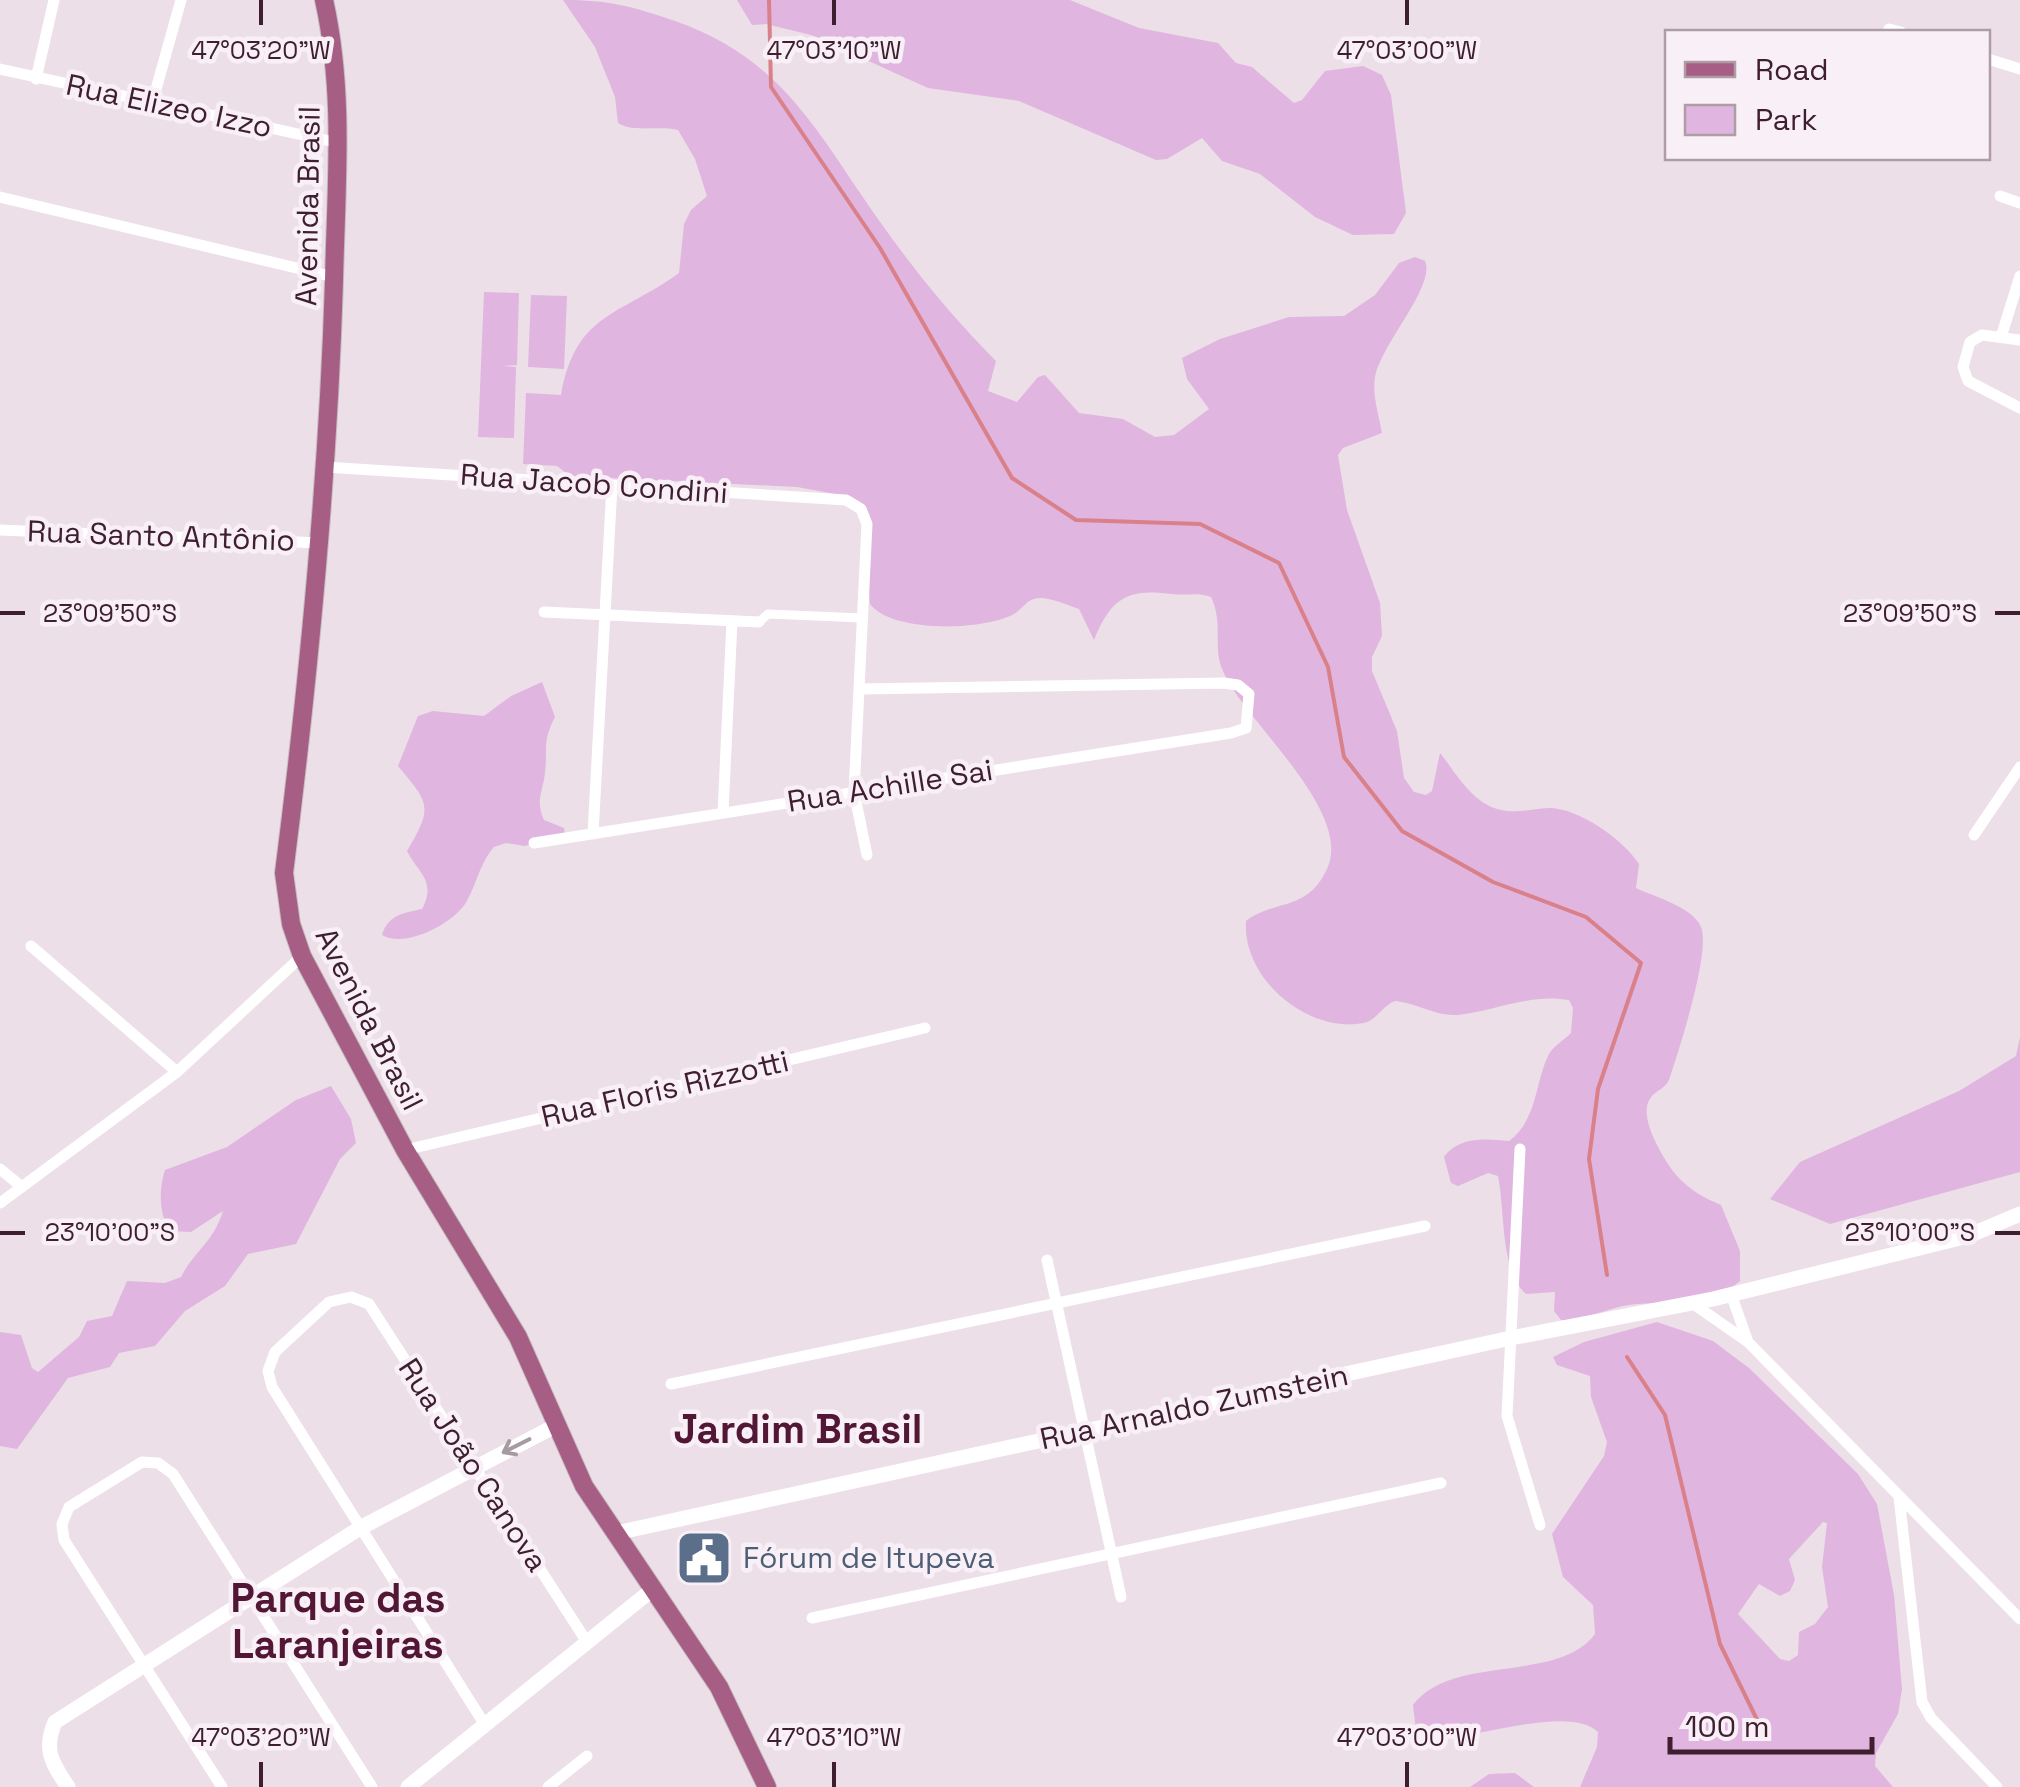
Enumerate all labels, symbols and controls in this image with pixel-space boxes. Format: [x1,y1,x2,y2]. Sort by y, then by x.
legend [1665,30,1990,160]
text: 47°03'20"W [191,34,331,66]
text: 47°03'10"W [767,34,901,66]
text: 47°03'00"W [1337,34,1477,66]
text: Road [1755,50,1829,89]
street label: Rua Elizeo Izzo [63,65,276,146]
text: Park [1755,100,1817,139]
street label: Avenida Brasil [286,106,329,306]
street label: Rua Jacob Condini [459,455,729,512]
street label: Rua Santo Antônio [26,511,296,560]
text: 23°09'50"S [43,597,177,629]
text: 23°09'50"S [1843,597,1977,629]
street label: Rua Achille Sai [784,750,995,821]
street label: Avenida Brasil [307,921,432,1117]
street label: Rua Floris Rizzotti [537,1041,792,1136]
text: 23°10'00"S [45,1216,175,1248]
text: 23°10'00"S [1845,1216,1975,1248]
street label: Rua João Canova [390,1351,557,1579]
street label: Rua Arnaldo Zumstein [1036,1355,1352,1458]
district label: Jardim Brasil [674,1404,922,1455]
one-way arrow [501,1437,531,1456]
public building icon: Fórum de Itupeva [674,1528,734,1588]
place label: Fórum de Itupeva [743,1538,994,1577]
district label: Parque das Laranjeiras [231,1573,445,1670]
scale bar [1670,1692,1872,1754]
text: 100 m [1685,1707,1770,1746]
text: 47°03'20"W [191,1721,331,1753]
text: 47°03'10"W [767,1721,901,1753]
text: 47°03'00"W [1337,1721,1477,1753]

